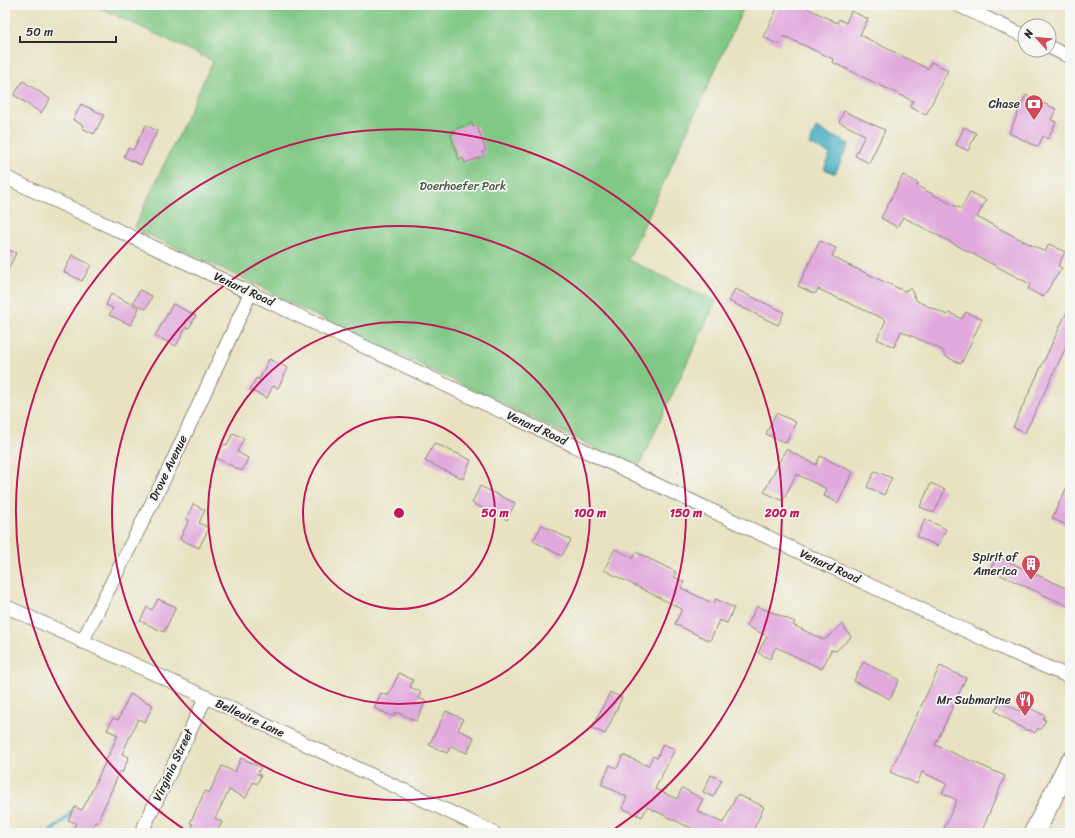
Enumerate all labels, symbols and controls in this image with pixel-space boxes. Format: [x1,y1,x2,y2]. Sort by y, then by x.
scale bar [20,18,116,44]
north arrow [1017,18,1057,58]
text: 50 m [26,21,53,43]
text: N [1018,26,1039,42]
place label: Chase [989,93,1020,115]
bank icon: Chase [1023,93,1045,121]
park label: Doerhoefer Park [420,175,506,197]
street label: Venard Road [210,265,280,313]
street label: Venard Road [503,404,573,452]
street label: Drove Avenue [142,431,194,505]
text: 50 m [481,502,509,524]
text: 100 m [574,502,607,524]
text: 150 m [670,502,703,524]
text: 200 m [764,502,800,524]
centre of rings [392,506,406,520]
street label: Venard Road [796,542,866,590]
place label: Spirit of America [972,546,1019,582]
building icon: Spirit of America [1020,553,1042,581]
place label: Mr Submarine [937,689,1011,711]
restaurant icon: Mr Submarine [1014,689,1036,717]
street label: Belleaire Lane [212,692,288,744]
street label: Virginia Street [147,724,200,805]

